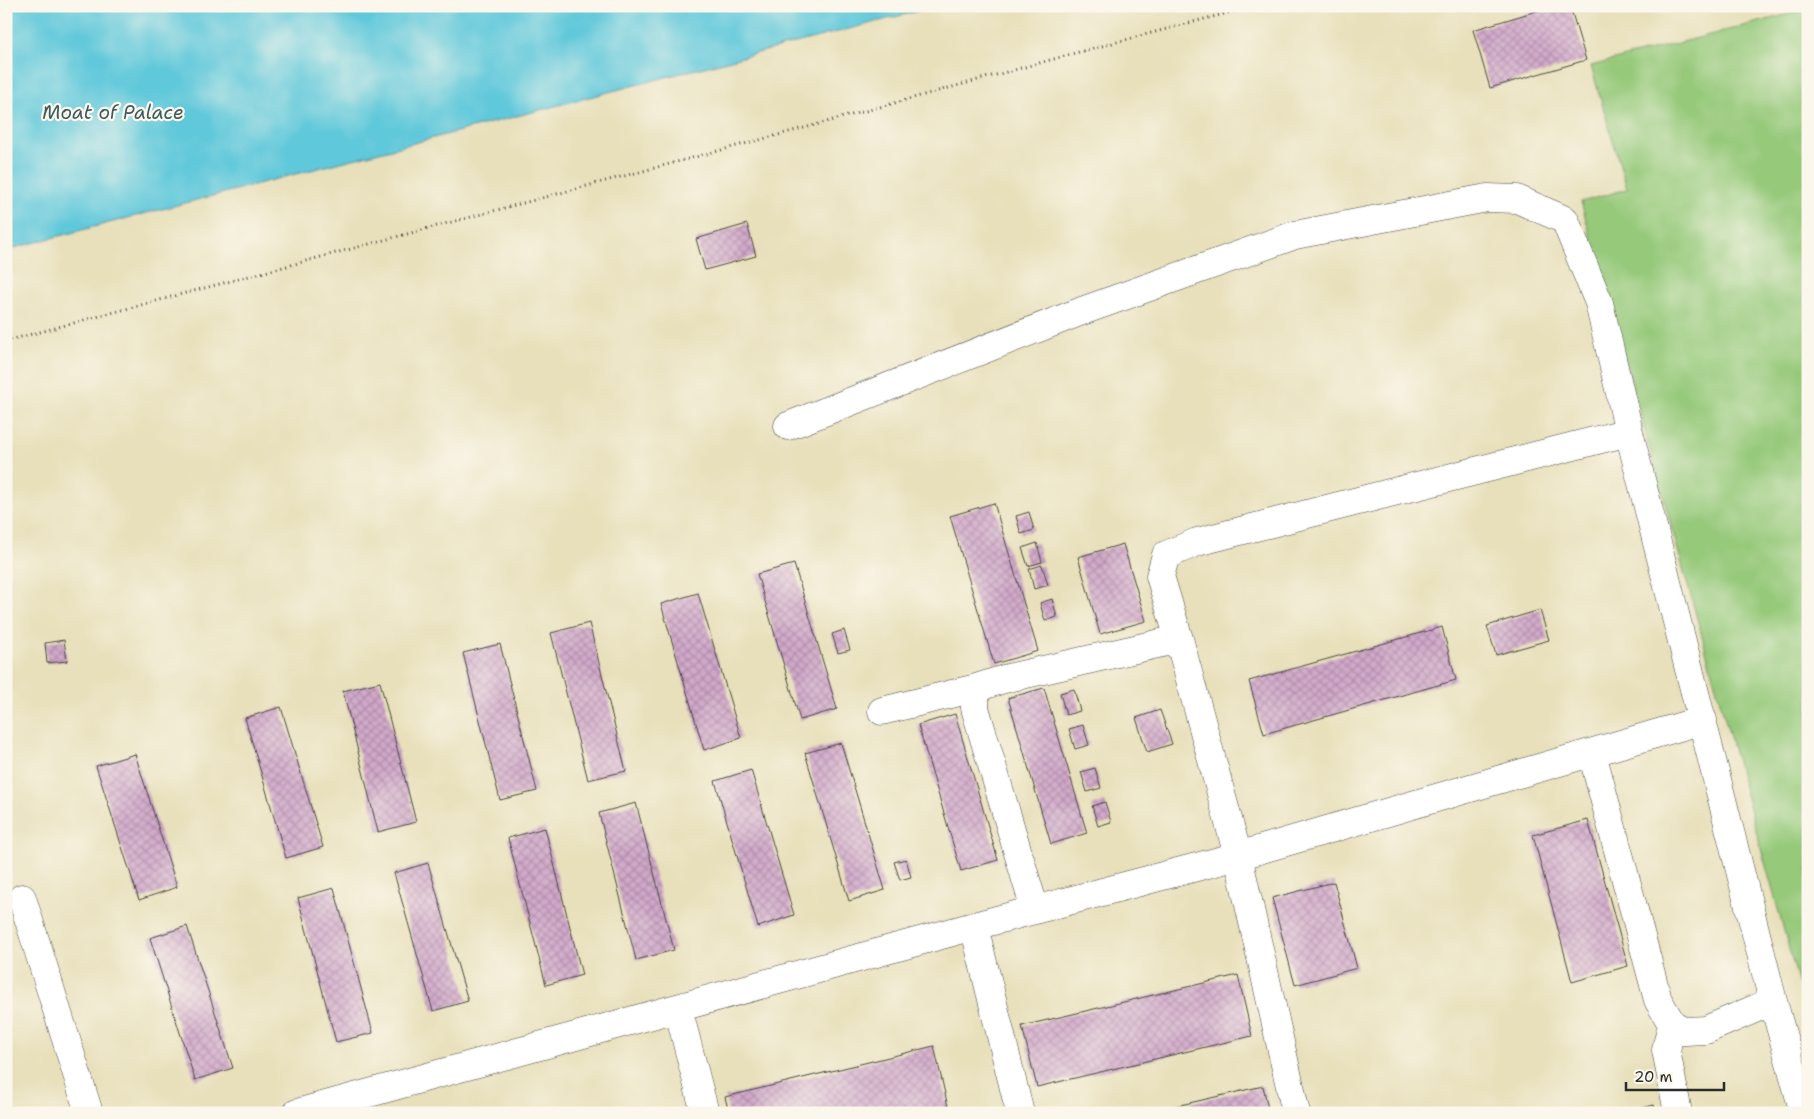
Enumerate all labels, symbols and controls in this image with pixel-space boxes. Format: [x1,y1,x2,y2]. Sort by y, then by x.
water label: Moat of Palace [42,100,184,125]
scale bar [1626,1059,1724,1091]
text: 20 m [1634,1067,1673,1087]

